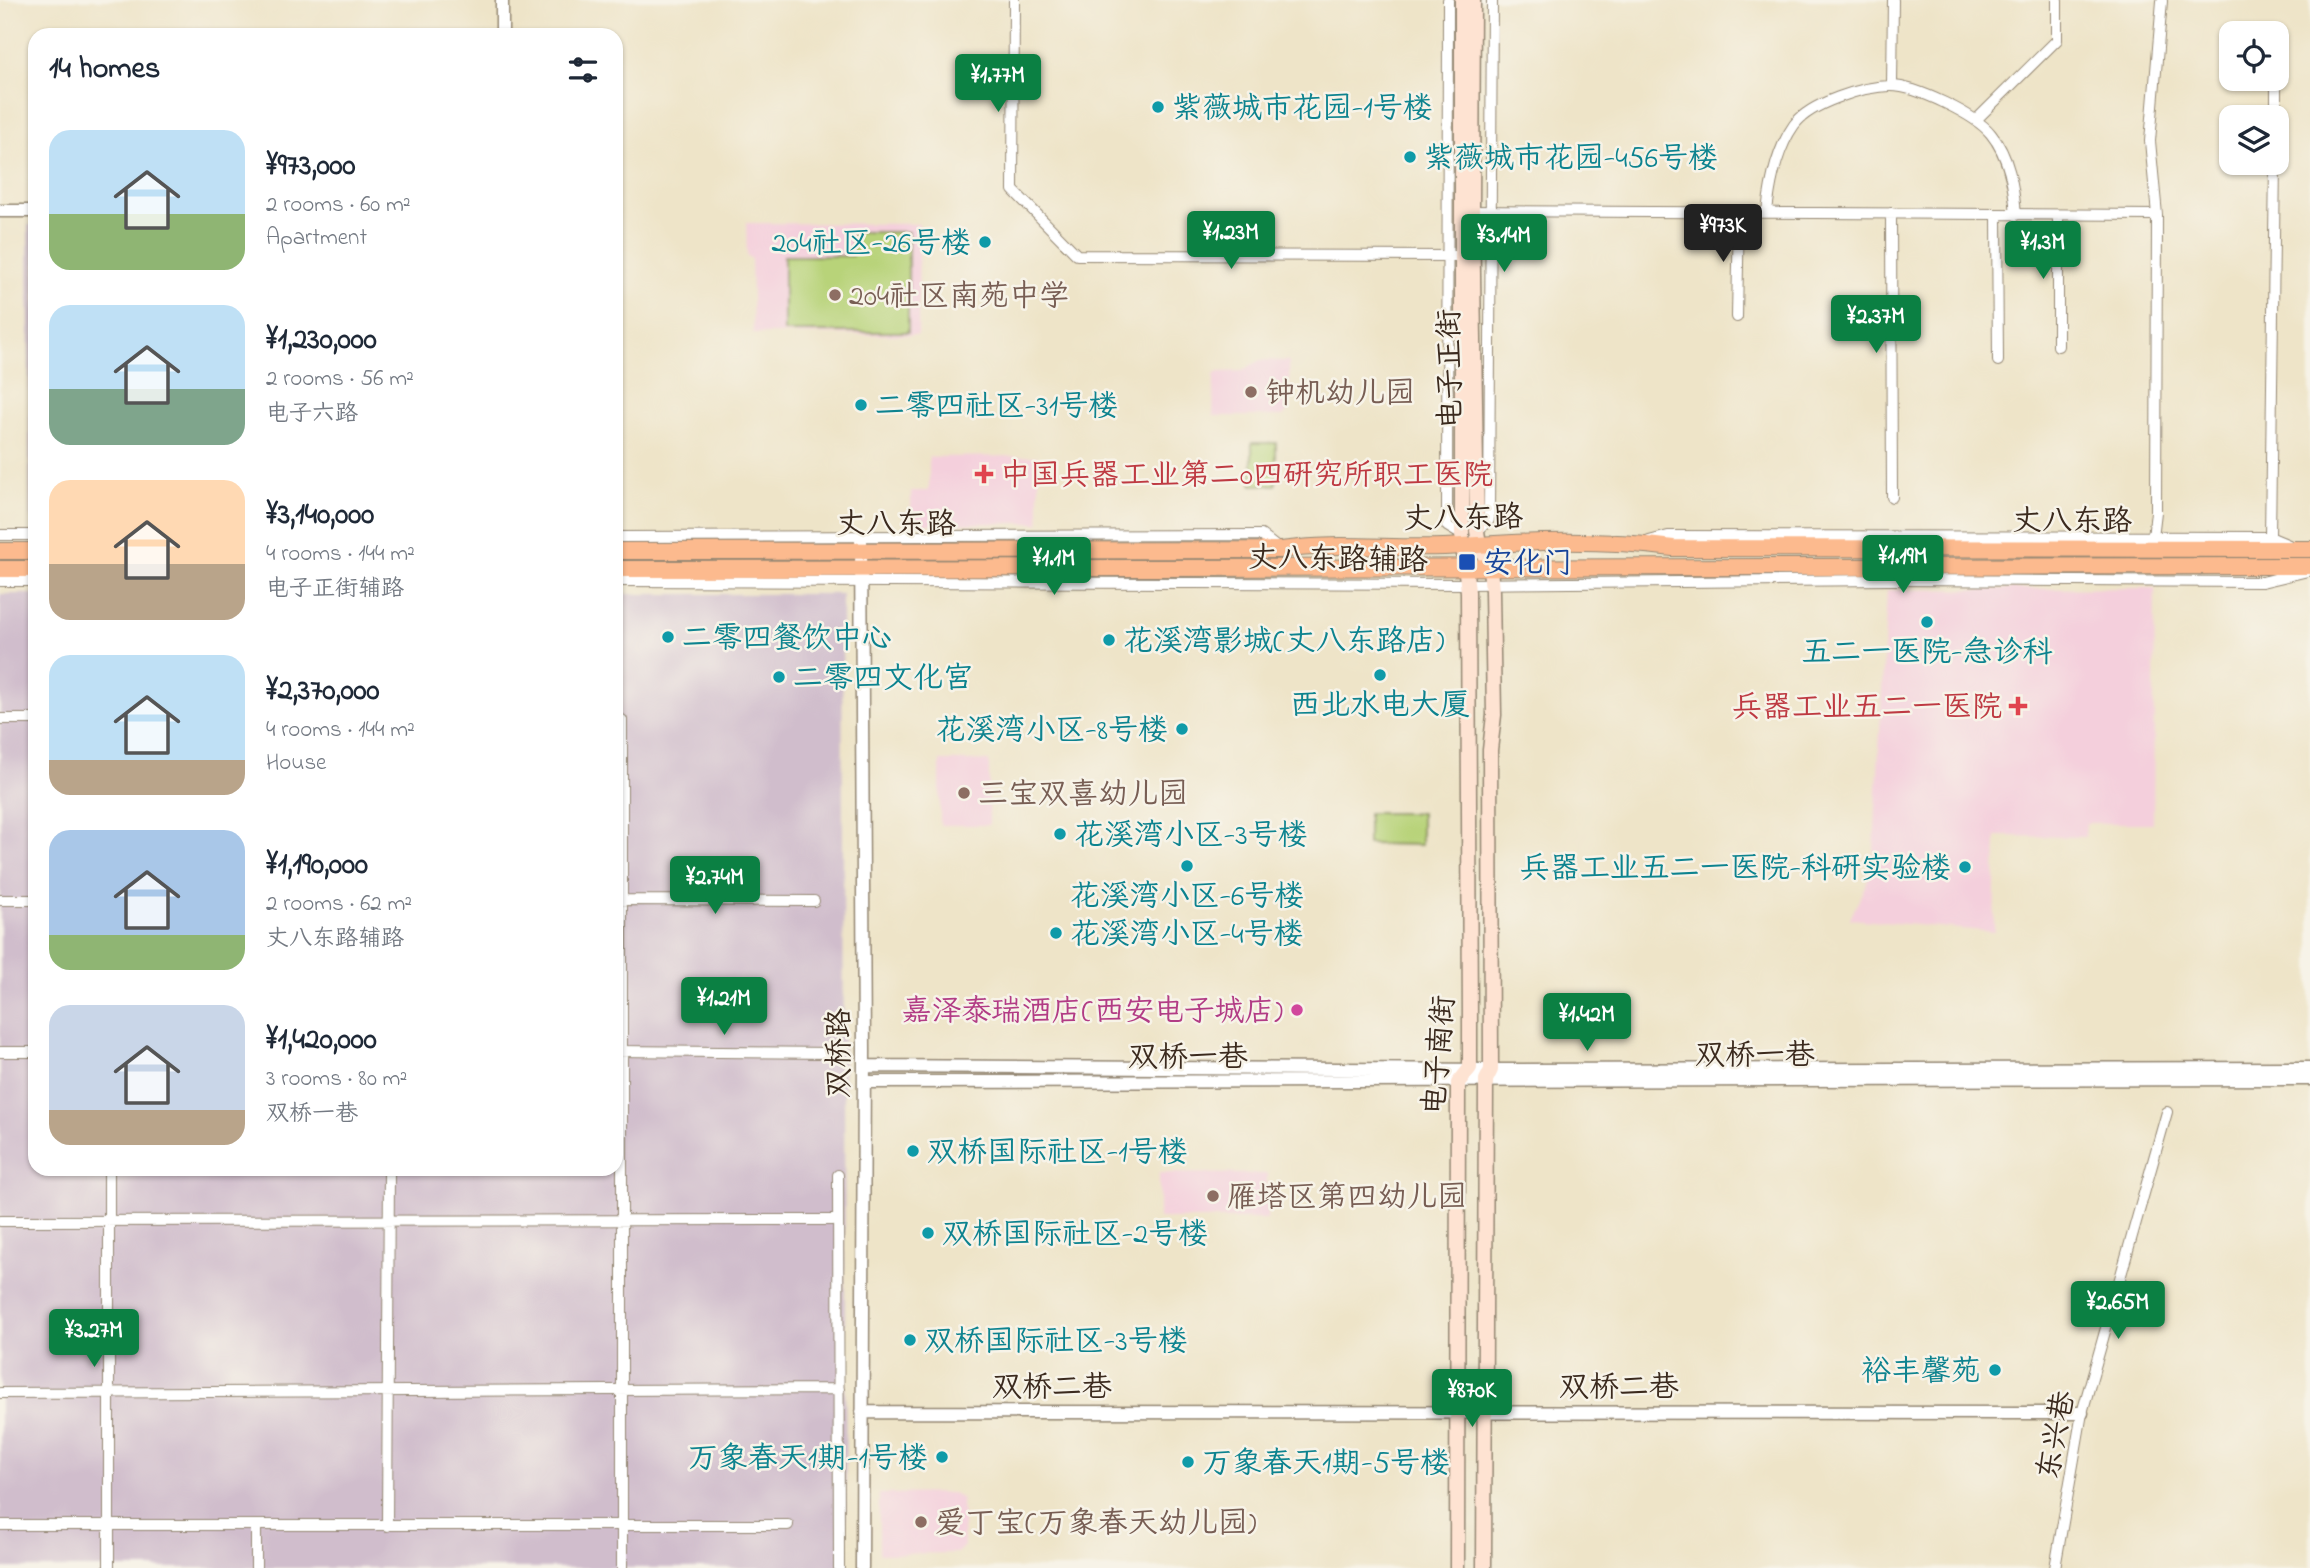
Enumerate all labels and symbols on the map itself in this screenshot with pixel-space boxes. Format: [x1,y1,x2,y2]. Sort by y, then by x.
pin: ¥1.77M [941,54,1055,114]
place label: 紫薇城市花园-1号楼 [1172,88,1433,132]
marker: 紫薇城市花园-1号楼 [1150,99,1166,115]
place label: 紫薇城市花园-456号楼 [1424,138,1718,182]
marker: 紫薇城市花园-456号楼 [1402,149,1418,165]
pin: ¥973K [1674,204,1772,264]
pin: ¥1.23M [1174,212,1288,271]
pin: ¥3.14M [1447,215,1561,274]
pin: ¥1.3M [1994,222,2092,281]
place label: 204社区-26号楼 [771,223,971,267]
marker: 204社区-26号楼 [977,234,993,250]
place label: 204社区南苑中学 [849,276,1069,320]
marker: 204社区南苑中学 [827,287,843,303]
pin: ¥2.37M [1819,296,1933,355]
street label: 电子正街 [1429,309,1475,429]
place label: 钟机幼儿园 [1265,373,1415,417]
marker: 钟机幼儿园 [1243,384,1259,400]
place label: 二零四社区-31号楼 [875,386,1118,430]
marker: 二零四社区-31号楼 [853,397,869,413]
place label: 中国兵器工业第二0四研究所职工医院 [1000,455,1493,499]
marker: 中国兵器工业第二0四研究所职工医院 [974,464,994,484]
street label: 丈八东路 [1403,497,1523,543]
street label: 丈八东路 [2012,501,2132,545]
street label: 丈八东路 [836,504,956,548]
pin: ¥1.19M [1846,536,1960,595]
street label: 丈八东路辅路 [1248,537,1428,585]
pin: ¥1.1M [1005,538,1103,597]
place label: 安化门 [1483,543,1573,587]
marker: 安化门 [1457,552,1477,572]
marker: 五二一医院-急诊科 [1919,614,1935,630]
place label: 二零四餐饮中心 [682,618,892,662]
place label: 花溪湾影城(丈八东路店) [1123,621,1445,665]
marker: 二零四餐饮中心 [660,629,676,645]
marker: 花溪湾影城(丈八东路店) [1101,632,1117,648]
place label: 五二一医院-急诊科 [1801,632,2053,676]
place label: 二零四文化宫 [793,658,973,702]
marker: 西北水电大厦 [1372,667,1388,683]
marker: 二零四文化宫 [771,669,787,685]
place label: 西北水电大厦 [1290,685,1470,729]
place label: 兵器工业五二一医院 [1732,687,2002,731]
marker: 兵器工业五二一医院 [2008,696,2028,716]
place label: 花溪湾小区-8号楼 [936,710,1168,754]
marker: 花溪湾小区-8号楼 [1174,721,1190,737]
place label: 三宝双喜幼儿园 [978,774,1188,818]
marker: 三宝双喜幼儿园 [956,785,972,801]
place label: 花溪湾小区-3号楼 [1074,815,1308,859]
marker: 花溪湾小区-3号楼 [1052,826,1068,842]
place label: 兵器工业五二一医院-科研实验楼 [1520,848,1951,892]
pin: ¥2.74M [658,856,772,916]
marker: 花溪湾小区-6号楼 [1179,858,1195,874]
marker: 兵器工业五二一医院-科研实验楼 [1957,859,1973,875]
place label: 花溪湾小区-6号楼 [1070,876,1304,920]
place label: 花溪湾小区-4号楼 [1070,914,1304,958]
marker: 花溪湾小区-4号楼 [1048,925,1064,941]
pin: ¥1.21M [667,978,781,1037]
place label: 嘉泽泰瑞酒店(西安电子城店) [902,991,1283,1035]
pin: ¥1.42M [1530,993,1644,1053]
street label: 电子南街 [1414,994,1468,1117]
marker: 嘉泽泰瑞酒店(西安电子城店) [1289,1002,1305,1018]
street label: 双桥路 [819,1008,863,1098]
street label: 双桥一巷 [1695,1035,1815,1079]
street label: 双桥一巷 [1128,1037,1248,1081]
place label: 双桥国际社区-1号楼 [927,1132,1188,1176]
marker: 双桥国际社区-1号楼 [905,1143,921,1159]
place label: 雁塔区第四幼儿园 [1227,1177,1467,1221]
marker: 雁塔区第四幼儿园 [1205,1188,1221,1204]
place label: 双桥国际社区-2号楼 [942,1214,1208,1258]
marker: 双桥国际社区-2号楼 [920,1225,936,1241]
pin: ¥2.65M [2061,1282,2175,1341]
pin: ¥3.27M [37,1310,151,1369]
place label: 双桥国际社区-3号楼 [924,1321,1188,1365]
marker: 双桥国际社区-3号楼 [902,1332,918,1348]
place label: 裕丰馨苑 [1861,1351,1981,1395]
marker: 裕丰馨苑 [1987,1362,2003,1378]
street label: 双桥二巷 [992,1367,1112,1411]
street label: 双桥二巷 [1559,1367,1679,1411]
pin: ¥870K [1423,1370,1521,1429]
street label: 东兴巷 [2028,1387,2088,1484]
place label: 万象春天1期-1号楼 [688,1438,928,1482]
place label: 万象春天1期-5号楼 [1202,1443,1450,1487]
marker: 万象春天1期-1号楼 [934,1449,950,1465]
marker: 万象春天1期-5号楼 [1180,1454,1196,1470]
place label: 爱丁宝(万象春天幼儿园) [935,1503,1257,1547]
marker: 爱丁宝(万象春天幼儿园) [913,1514,929,1530]

